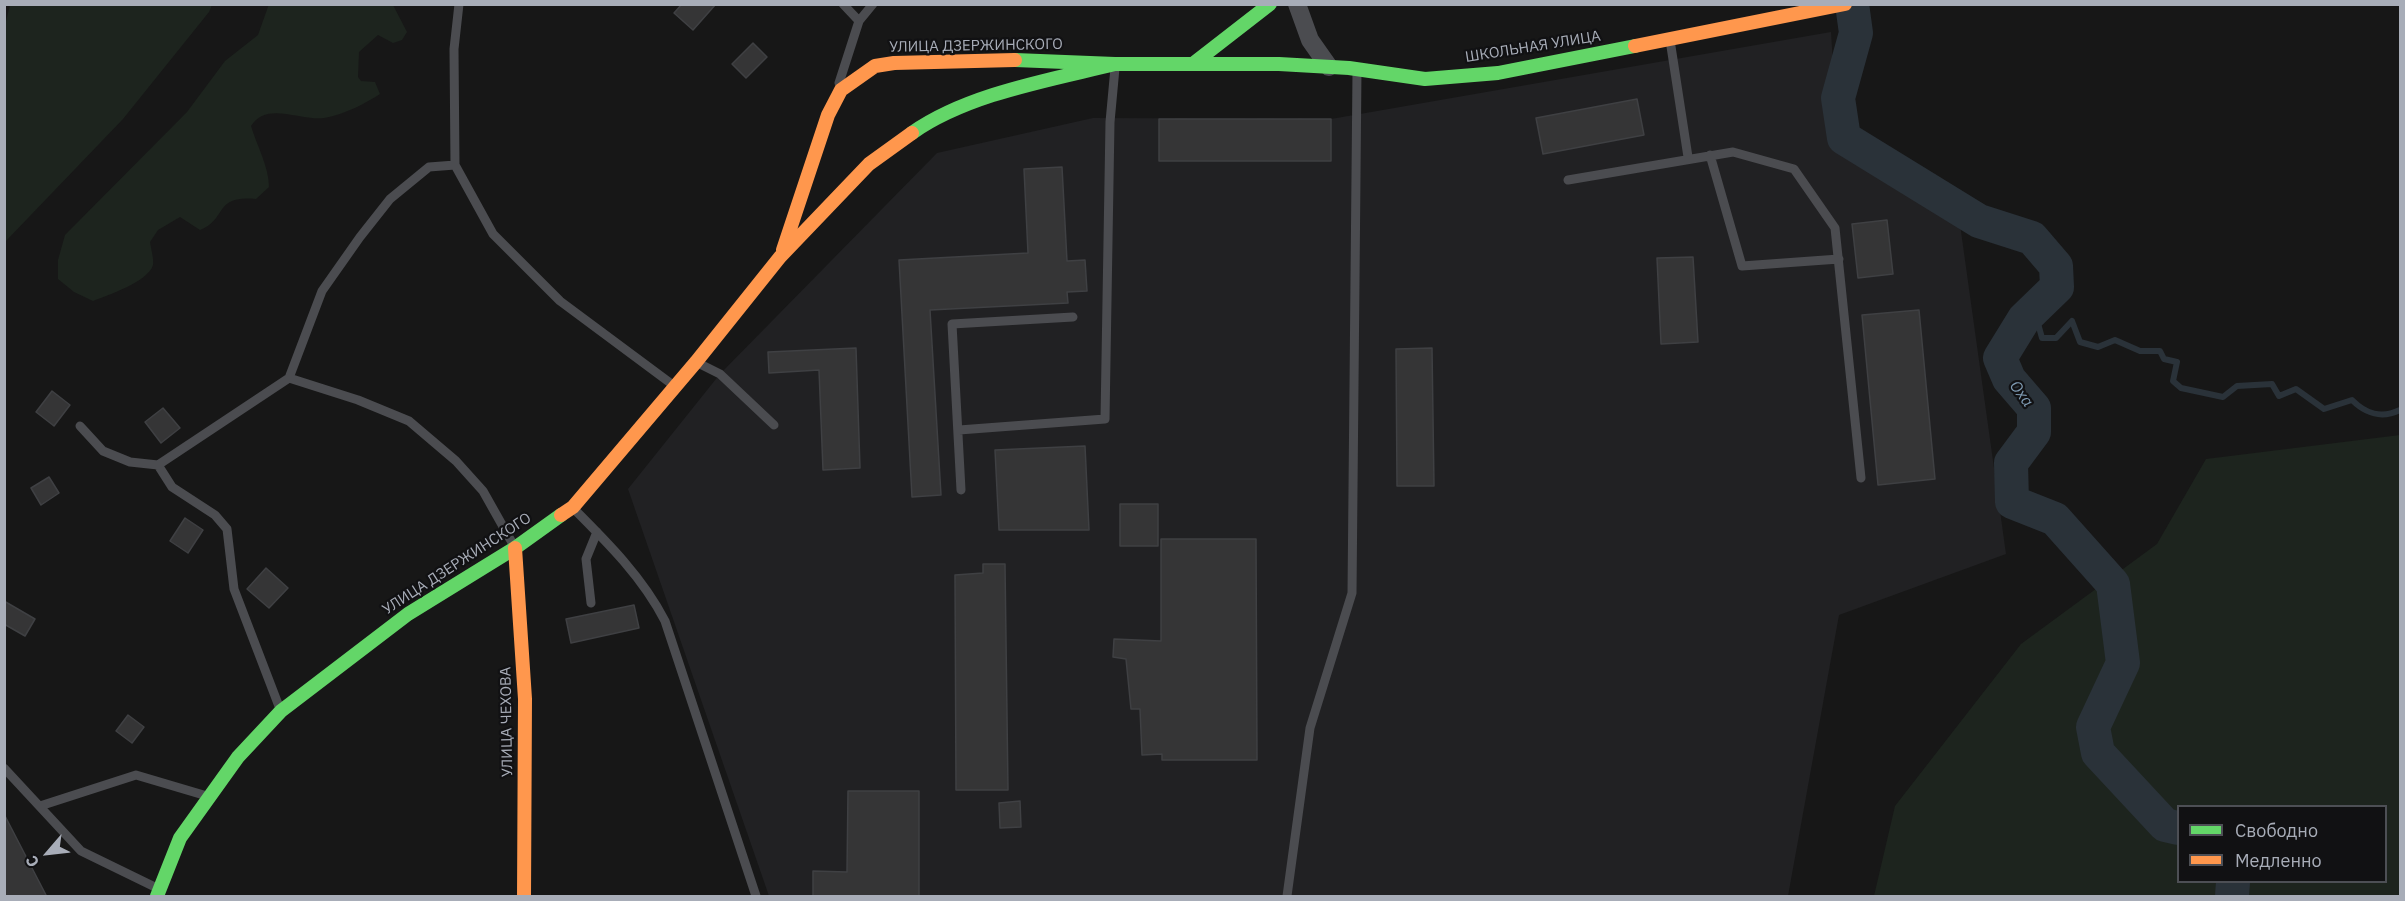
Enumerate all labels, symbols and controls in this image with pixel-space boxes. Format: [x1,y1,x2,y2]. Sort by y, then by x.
street label: ШКОЛЬНАЯ УЛИЦА [1464,27,1602,67]
street label: УЛИЦА ДЗЕРЖИНСКОГО [889,35,1063,57]
water label: Оха [2005,377,2037,411]
street label: УЛИЦА ДЗЕРЖИНСКОГО [379,509,535,619]
street label: УЛИЦА ЧЕХОВА [497,667,517,777]
legend [2177,805,2387,883]
text: Свободно [2235,819,2318,842]
north arrow [18,823,78,883]
text: Медленно [2235,849,2322,872]
text: С [21,852,43,871]

